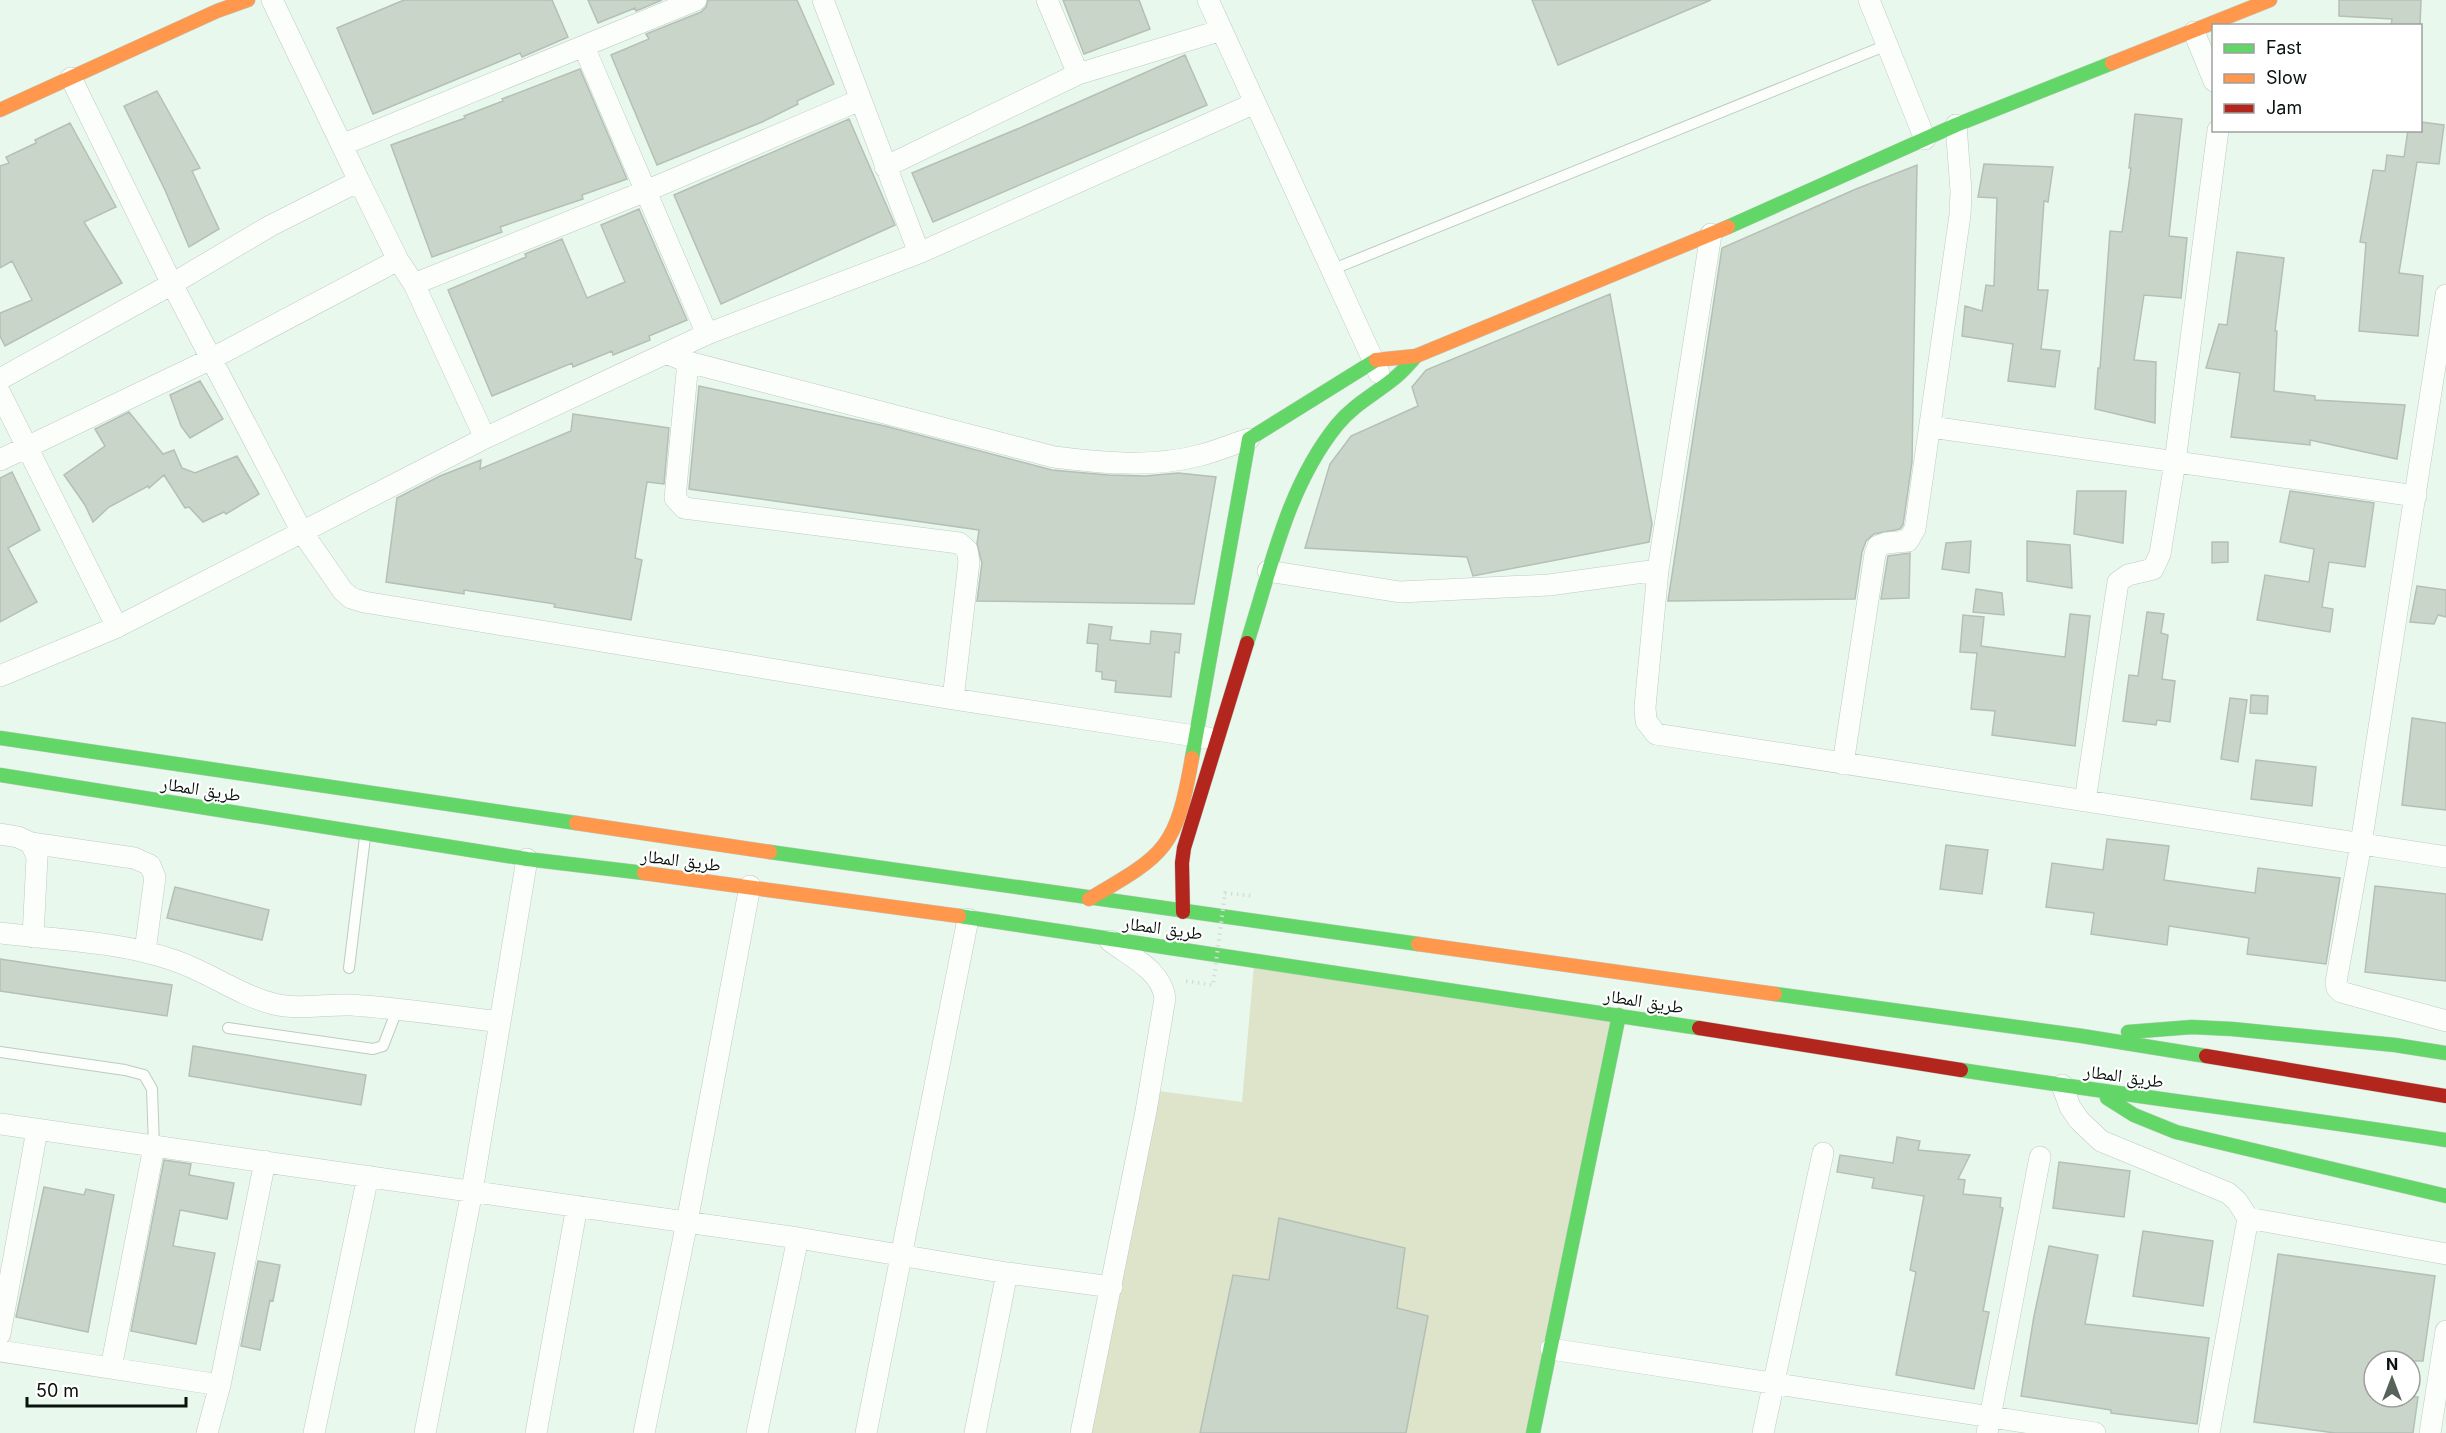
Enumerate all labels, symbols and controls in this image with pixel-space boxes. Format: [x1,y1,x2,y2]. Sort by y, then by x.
legend [2212,24,2422,132]
text: Fast [2266,37,2302,58]
text: Slow [2266,67,2307,88]
text: Jam [2266,97,2302,118]
street label: طريق المطار [159,772,242,807]
street label: طريق المطار [639,845,722,876]
street label: طريق المطار [1121,912,1204,945]
street label: طريق المطار [1602,984,1685,1019]
street label: طريق المطار [2082,1060,2165,1093]
north arrow [2362,1349,2422,1409]
text: N [2386,1354,2398,1374]
scale bar [27,1370,186,1408]
text: 50 m [36,1380,79,1401]

